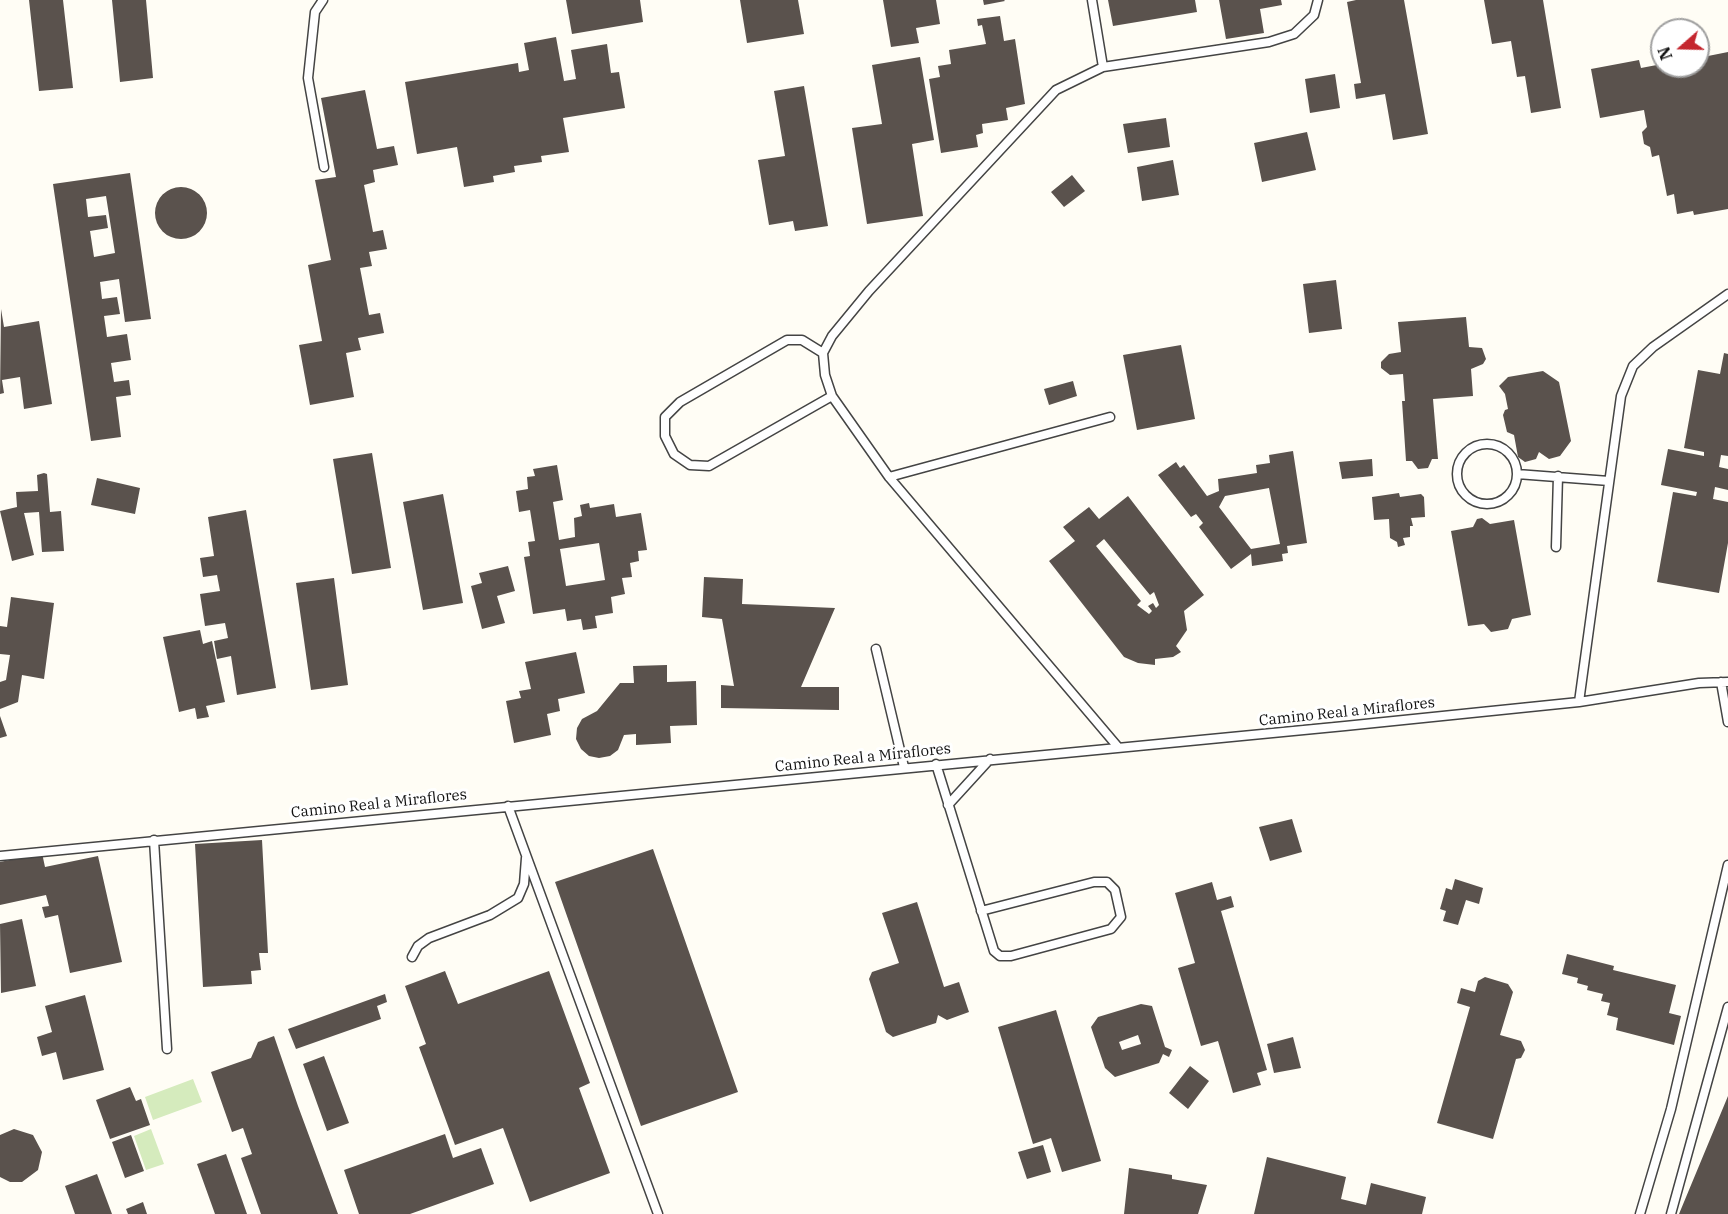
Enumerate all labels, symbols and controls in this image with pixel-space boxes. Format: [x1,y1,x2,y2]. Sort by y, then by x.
north arrow [1650,18,1710,78]
text: N [1653,44,1677,63]
street label: Camino Real a Miraflores [1258,694,1436,730]
street label: Camino Real a Miraflores [774,740,952,776]
street label: Camino Real a Miraflores [290,786,468,822]

